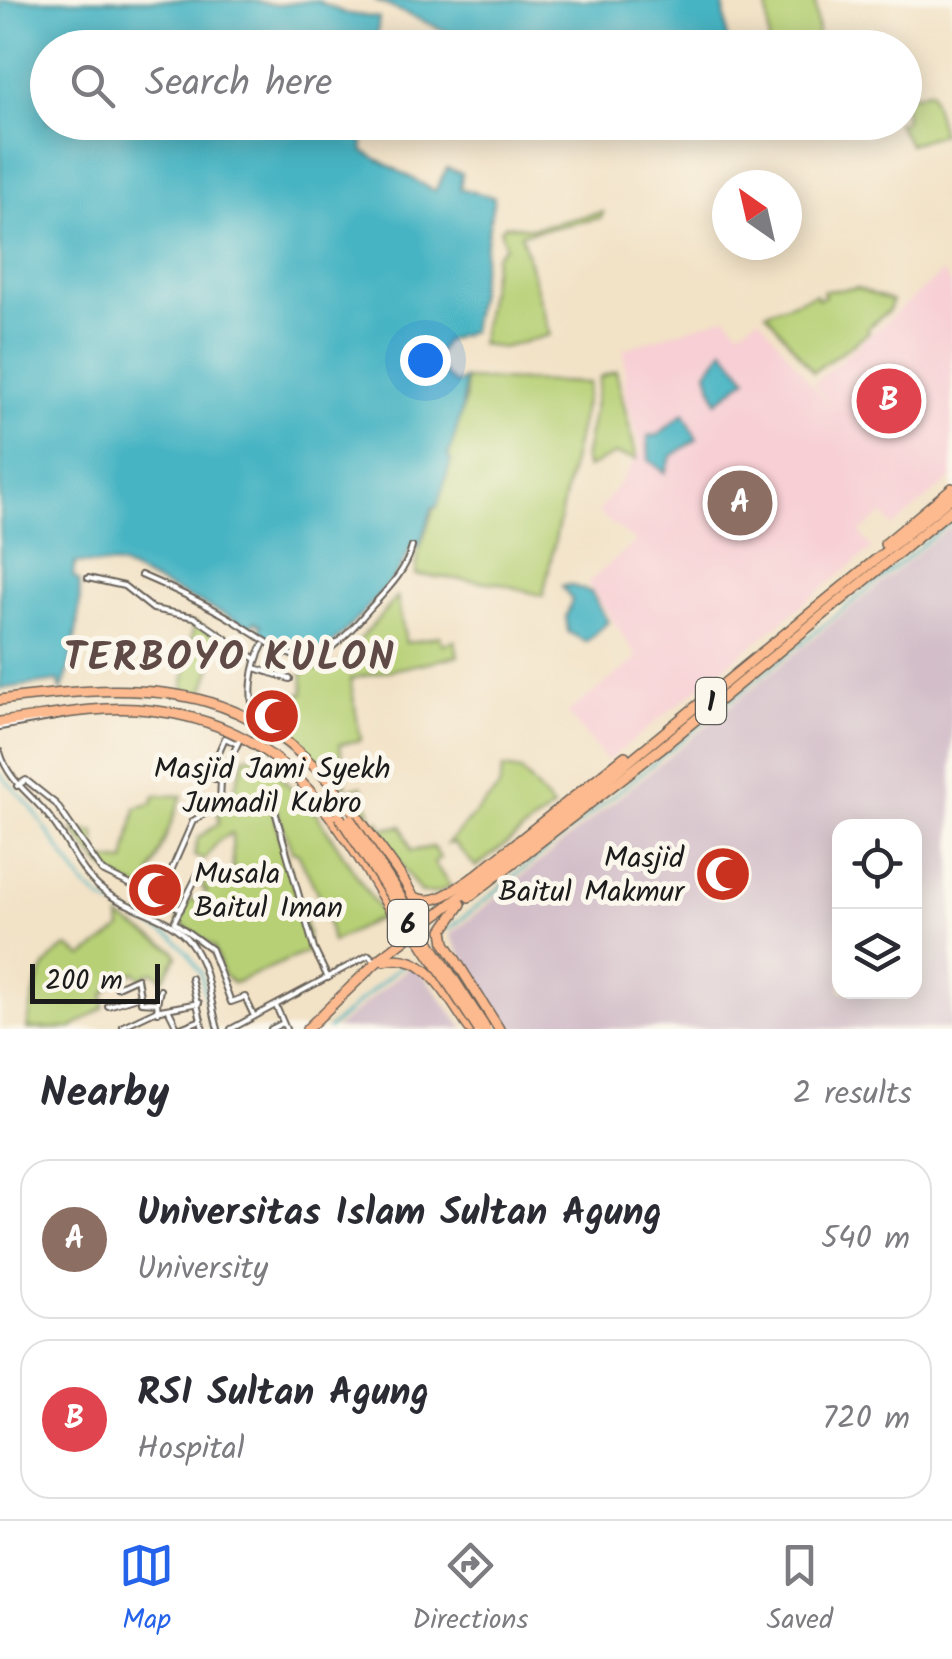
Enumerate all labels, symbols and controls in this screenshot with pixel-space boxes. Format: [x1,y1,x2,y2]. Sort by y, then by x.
search box [30,30,922,140]
text: Search here [145,55,332,115]
icon: search [65,58,120,113]
north arrow [712,170,802,260]
your location [400,335,451,386]
pin: B [856,364,922,438]
pin: A [708,466,772,540]
district label: TERBOYO KULON [64,627,396,691]
road number: 1 [696,678,726,724]
mosque icon: Masjid Jami Syekh Jumadil Kubro [242,686,302,746]
place label: Masjid Jami Syekh Jumadil Kubro [153,746,391,828]
map controls [832,819,922,999]
button: locate [832,819,922,909]
place label: Masjid Baitul Makmur [498,835,686,917]
mosque icon: Masjid Baitul Makmur [693,844,753,904]
place label: Musala Baitul Iman [194,851,343,933]
mosque icon: Musala Baitul Iman [125,860,185,920]
road number: 6 [388,900,428,946]
button: layers [832,909,922,999]
scale bar [30,959,160,1004]
text: 200 m [45,959,123,1004]
text: Nearby [40,1061,169,1128]
text: 2 results [793,1069,912,1120]
text: Universitas Islam Sultan Agung [137,1184,662,1244]
text: A [64,1214,85,1265]
text: 540 m [821,1214,910,1265]
text: University [137,1244,268,1295]
text: RSI Sultan Agung [137,1364,429,1424]
text: B [65,1394,84,1445]
text: 720 m [822,1394,910,1445]
text: Hospital [137,1424,245,1475]
tab: Map [119,1538,174,1643]
tab: Directions [412,1538,528,1643]
tab: Saved [767,1538,833,1643]

